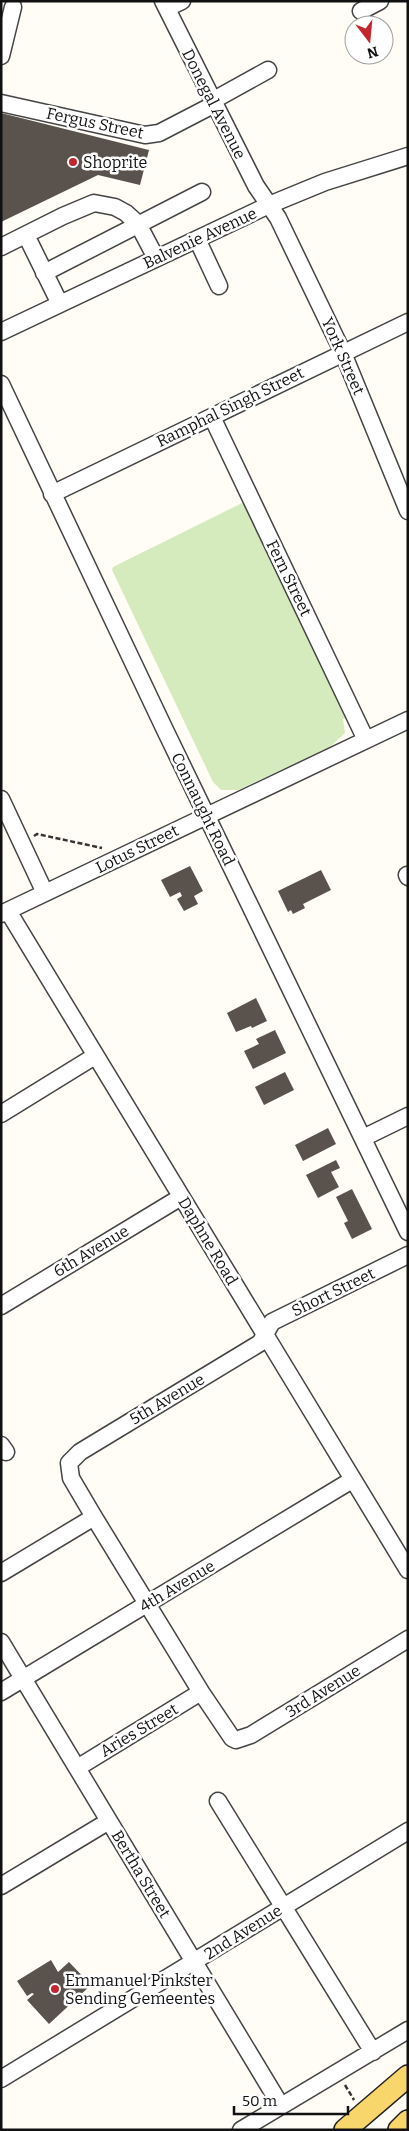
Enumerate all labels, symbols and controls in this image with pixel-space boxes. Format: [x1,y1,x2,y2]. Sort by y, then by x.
north arrow [344,15,394,65]
text: N [365,42,380,62]
street label: Donegal Avenue [178,46,250,162]
street label: Fergus Street [45,103,145,143]
place label: Shoprite [83,153,147,172]
marker: Shoprite [67,156,79,168]
street label: Balvenie Avenue [140,203,260,273]
street label: York Street [318,314,369,398]
street label: Ramphal Singh Street [153,363,307,451]
street label: Fern Street [262,537,316,619]
street label: Connaught Road [167,749,239,869]
street label: Lotus Street [93,821,182,877]
street label: Daphne Road [174,1194,242,1289]
street label: 6th Avenue [50,1221,132,1281]
street label: Short Street [288,1264,378,1320]
street label: 5th Avenue [126,1369,208,1429]
street label: 4th Avenue [136,1556,218,1616]
street label: 3rd Avenue [282,1661,364,1721]
street label: Aries Street [97,1699,182,1761]
street label: Bertha Street [107,1827,175,1921]
street label: 2nd Avenue [201,1901,285,1963]
place label: Emmanuel Pinkster Sending Gemeentes [65,1971,215,2008]
marker: Emmanuel Pinkster Sending Gemeentes [49,1983,61,1995]
scale bar [234,2084,348,2116]
text: 50 m [242,2092,278,2110]

